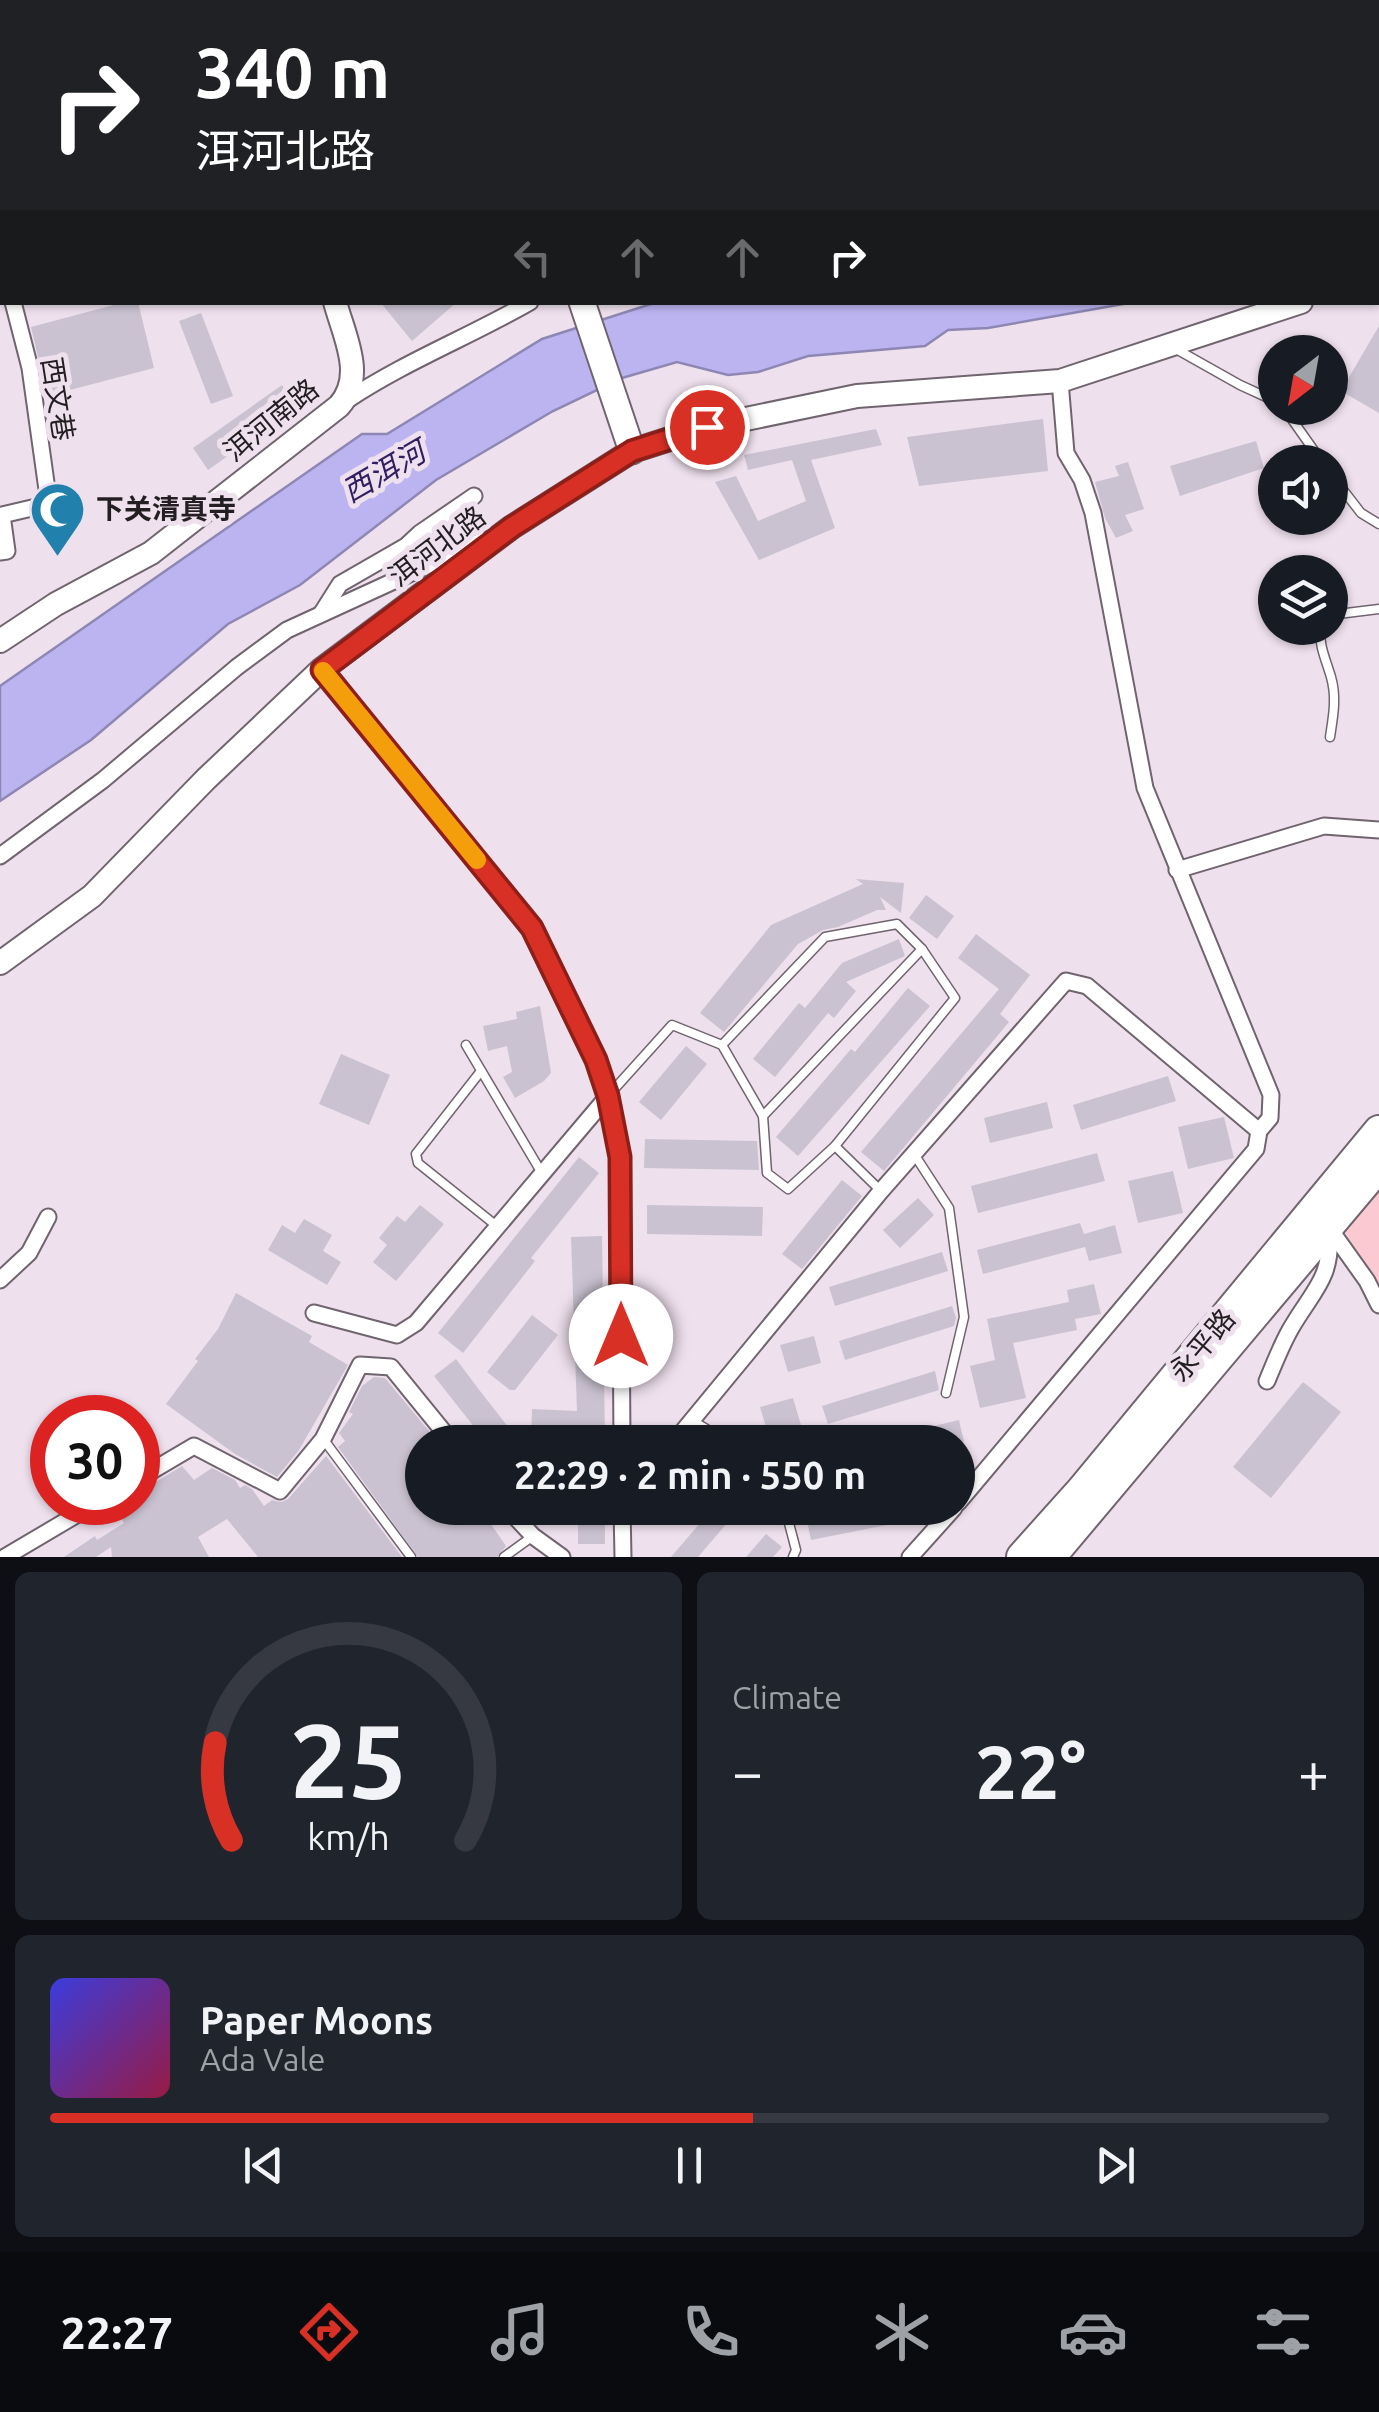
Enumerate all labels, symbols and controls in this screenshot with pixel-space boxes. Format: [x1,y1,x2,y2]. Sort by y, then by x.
text: 340 m [195,33,390,111]
icon: right [30,40,160,170]
text: 洱河北路 [195,125,375,176]
icon: left [505,230,560,285]
icon: ahead [610,230,665,285]
icon: ahead [715,230,770,285]
icon: right [820,230,875,285]
north arrow [1258,335,1348,425]
map controls [1258,335,1348,645]
street label: 西文巷 [37,355,80,443]
street label: 洱河南路 [217,372,324,467]
pin [665,385,750,470]
icon: arrive [680,400,735,455]
water label: 西洱河 [336,431,435,508]
button: sound [1258,445,1348,535]
mosque icon: 下关清真寺 [27,479,87,558]
place label: 下关清真寺 [96,493,236,524]
street label: 洱河北路 [383,500,491,592]
button: layers [1258,555,1348,645]
position arrow [569,1284,673,1388]
street label: 永平路 [1163,1303,1240,1387]
speed limit sign: 30 [30,1395,160,1525]
text: 22:29 · 2 min · 550 m [514,1454,866,1496]
text: Climate [732,1679,842,1715]
text: 25 [290,1701,407,1818]
text: 22° [975,1729,1086,1813]
text: − [732,1741,763,1802]
text: + [1298,1741,1329,1802]
text: km/h [307,1817,390,1857]
text: Paper Moons [200,1999,433,2041]
text: Ada Vale [200,2041,326,2077]
icon: previous [236,2138,291,2193]
icon: pause [662,2138,717,2193]
icon: next [1088,2138,1143,2193]
icon: directions [294,2297,364,2367]
icon: music [485,2297,555,2367]
icon: phone [676,2297,746,2367]
icon: climate [867,2297,937,2367]
icon: car [1058,2297,1128,2367]
icon: filters [1248,2297,1318,2367]
text: 22:27 [60,2307,173,2358]

